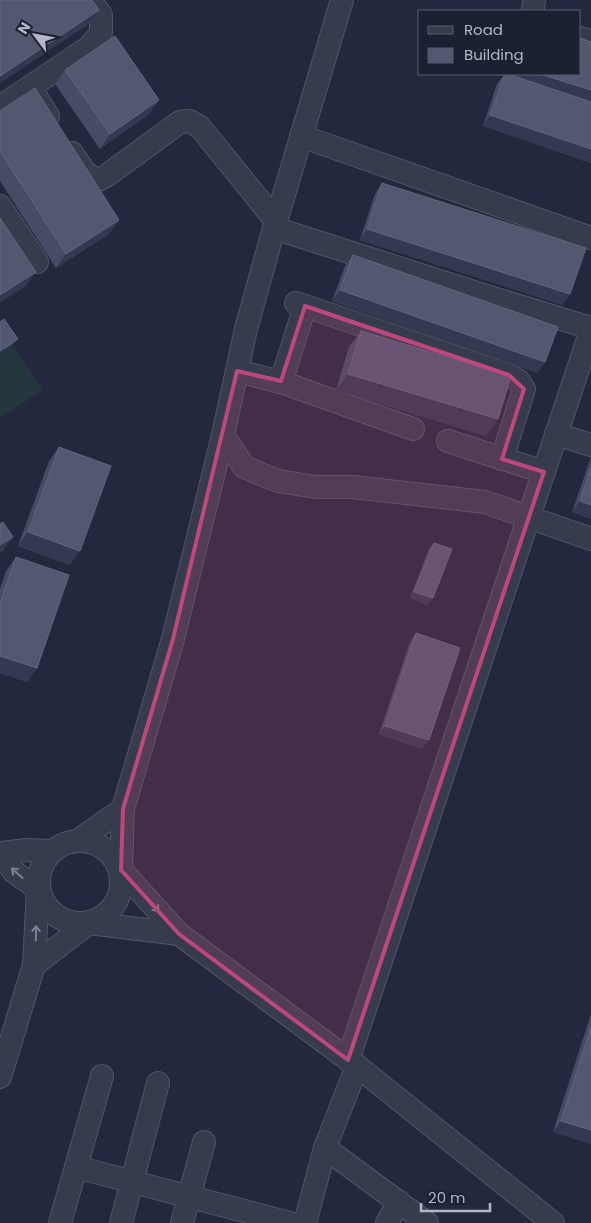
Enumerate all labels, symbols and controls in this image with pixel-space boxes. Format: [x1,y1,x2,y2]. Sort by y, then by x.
north arrow [10,10,60,60]
legend [418,10,581,75]
text: N [13,18,35,38]
text: Road [464,19,503,40]
text: Building [464,44,524,65]
one-way arrow [10,867,23,879]
one-way arrow [148,900,160,913]
one-way arrow [31,925,40,941]
scale bar [421,1180,490,1212]
text: 20 m [428,1187,466,1208]

